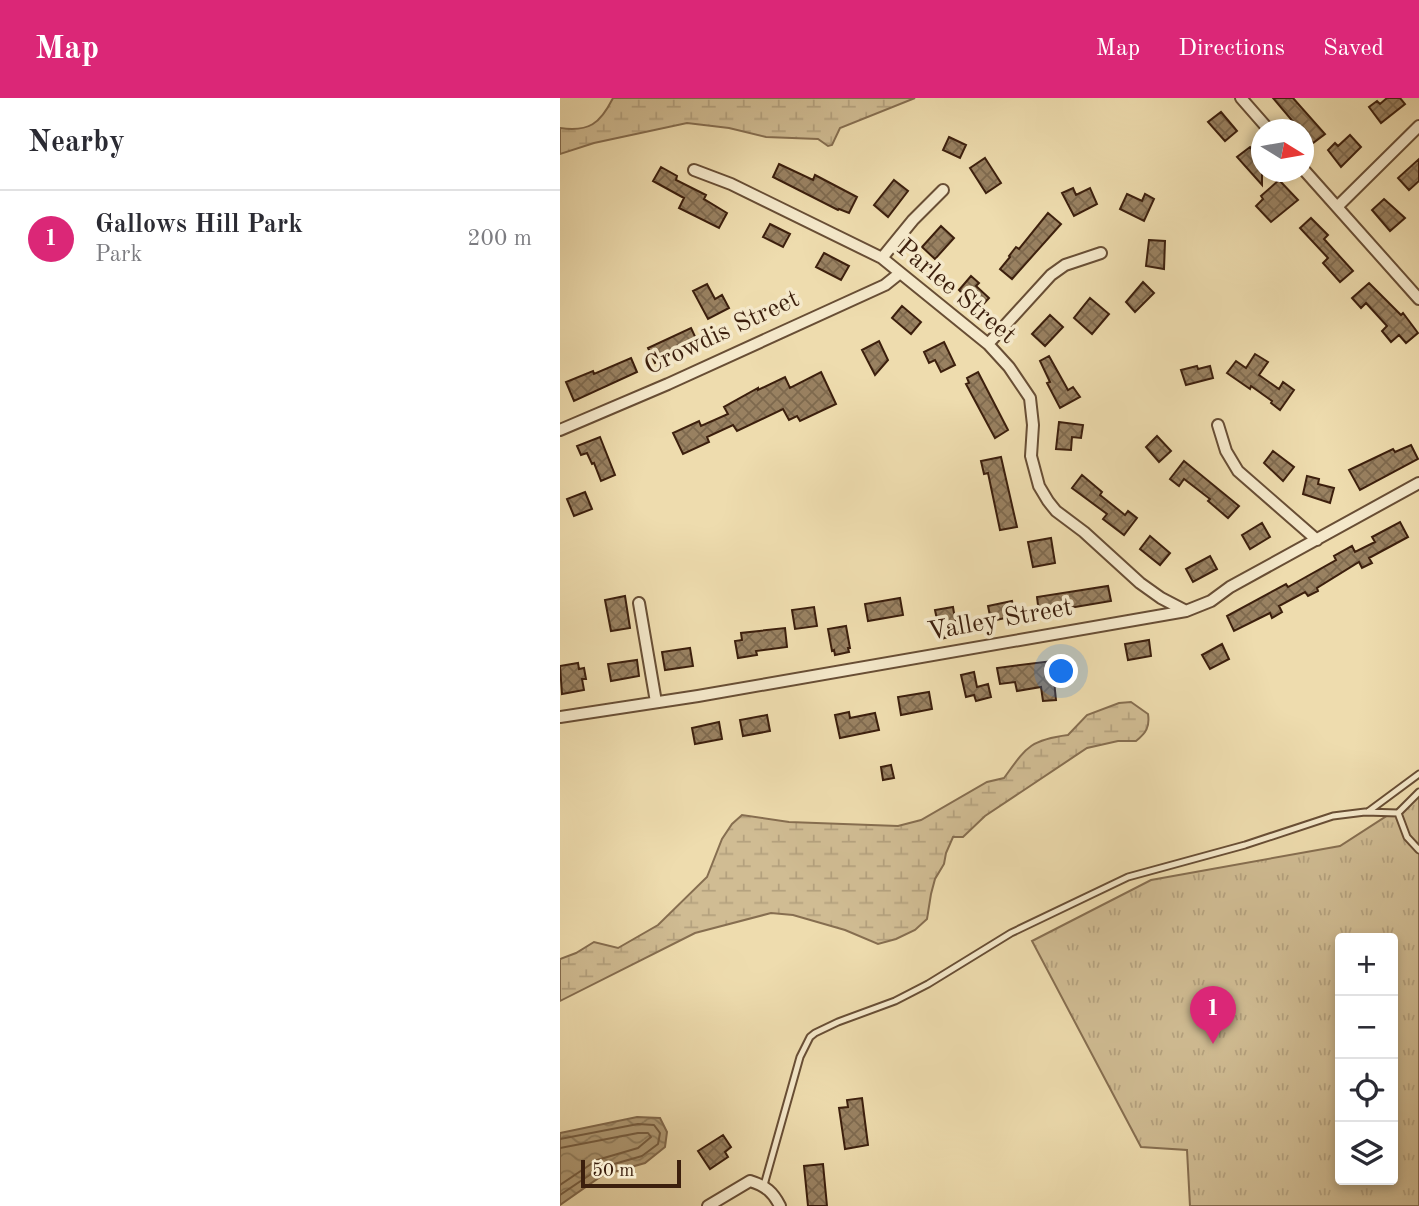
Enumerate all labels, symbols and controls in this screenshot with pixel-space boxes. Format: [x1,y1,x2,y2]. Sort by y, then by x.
text: Map [35,33,99,66]
text: Map [1096,37,1140,61]
text: Directions [1178,37,1285,61]
text: Saved [1323,37,1384,61]
north arrow [1251,119,1314,182]
text: Nearby [28,128,125,158]
text: Gallows Hill Park [95,212,303,238]
text: 1 [44,227,58,250]
text: 200 m [467,227,532,250]
street label: Parlee Street [891,235,1021,349]
text: Park [95,243,142,266]
street label: Crowdis Street [641,286,803,380]
street label: Valley Street [925,594,1075,646]
your location [1044,654,1078,688]
map controls [1335,933,1398,1185]
button: + [1335,933,1398,996]
pin: 1 [1190,986,1236,1044]
button: − [1335,996,1398,1059]
button: locate [1335,1059,1398,1122]
button: layers [1335,1122,1398,1185]
scale bar [581,1157,681,1189]
text: 50 m [592,1162,634,1181]

